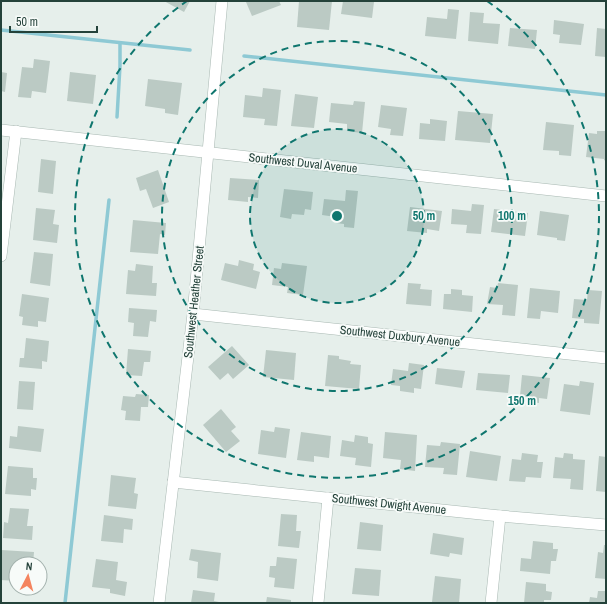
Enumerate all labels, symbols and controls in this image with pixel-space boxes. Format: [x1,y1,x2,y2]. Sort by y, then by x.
scale bar [10,8,97,34]
text: 50 m [16,14,38,30]
street label: Southwest Duval Avenue [248,149,358,177]
text: 50 m [413,208,435,224]
text: 100 m [498,208,526,224]
centre of rings [330,209,344,223]
street label: Southwest Heather Street [180,245,208,359]
street label: Southwest Duxbury Avenue [339,322,461,350]
text: 150 m [508,393,536,409]
street label: Southwest Dwight Avenue [331,490,447,518]
north arrow [8,556,48,596]
text: N [25,559,33,573]

